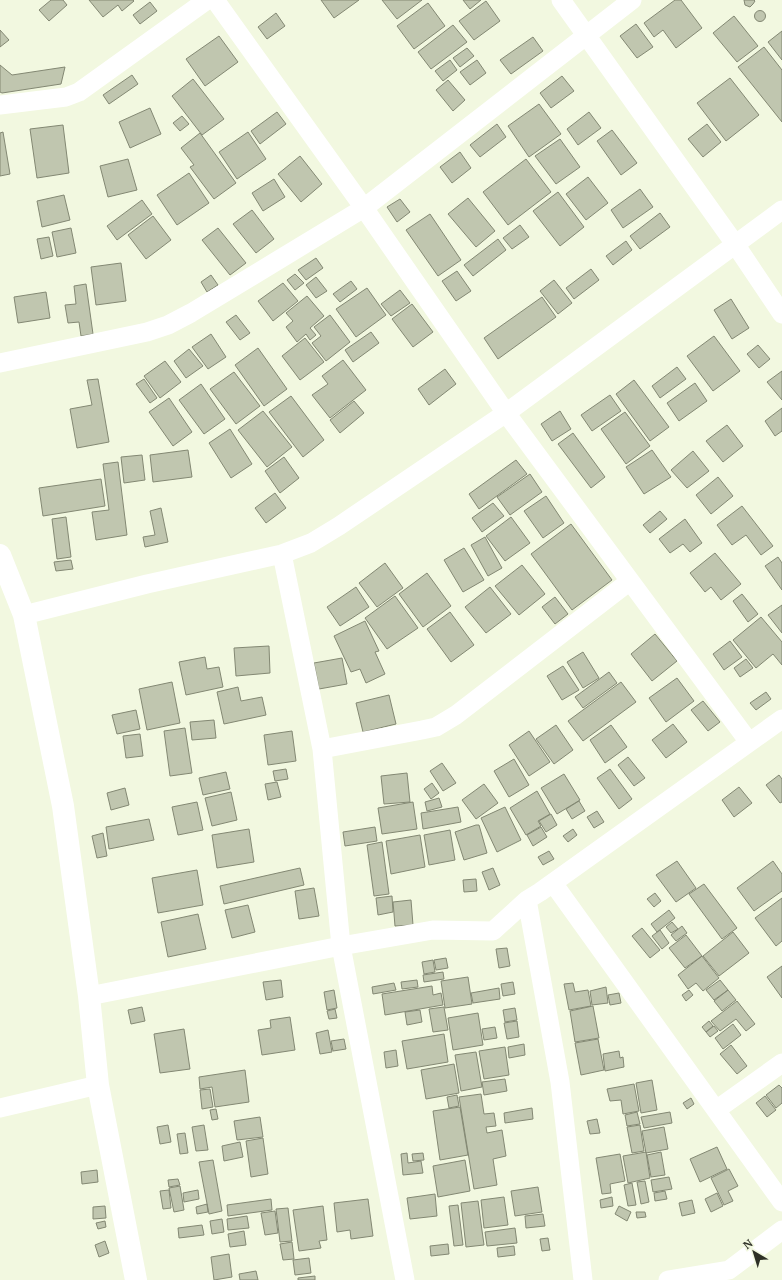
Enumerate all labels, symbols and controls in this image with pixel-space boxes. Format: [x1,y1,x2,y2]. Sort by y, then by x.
north arrow [734,1232,774,1272]
text: N [740,1236,756,1252]

